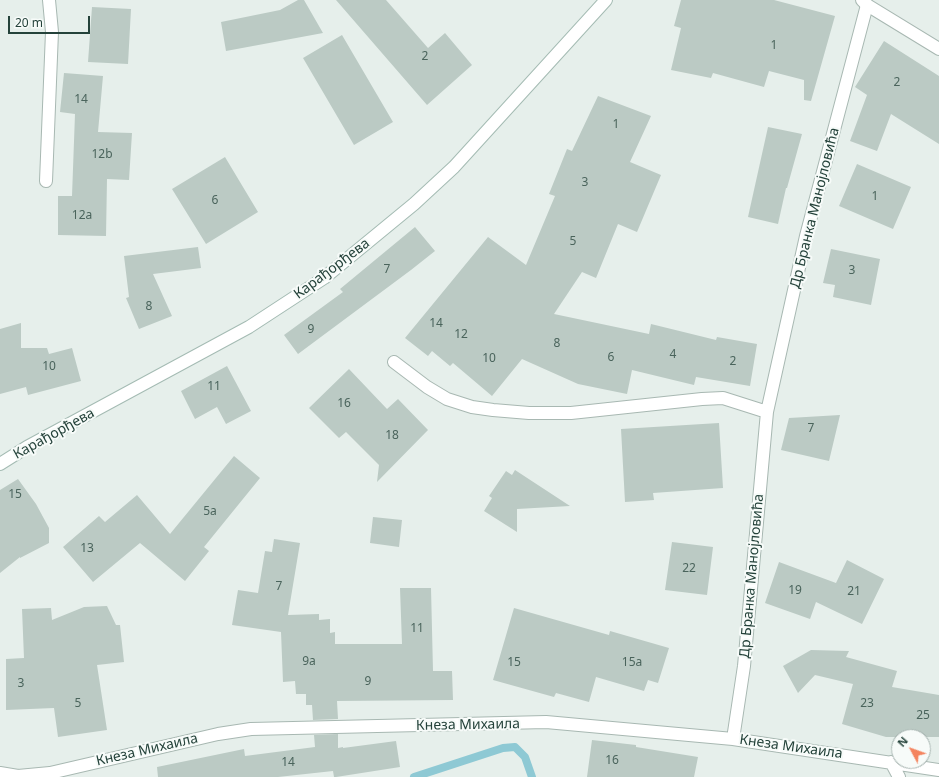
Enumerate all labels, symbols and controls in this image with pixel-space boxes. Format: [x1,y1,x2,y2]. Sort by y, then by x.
scale bar [10,8,92,34]
text: 20 m [15,14,43,31]
house number: 1 [771,39,777,53]
house number: 2 [422,50,428,64]
house number: 2 [894,76,900,90]
house number: 14 [74,93,88,107]
house number: 1 [613,118,619,132]
street label: Др Бранка Манојловића [787,126,843,290]
house number: 12b [91,148,113,162]
house number: 3 [582,176,588,190]
house number: 1 [872,190,878,204]
house number: 6 [212,194,218,208]
house number: 12a [72,209,92,223]
street label: Карађорђева [291,235,373,303]
house number: 5 [570,235,576,249]
house number: 7 [384,263,390,277]
house number: 3 [849,264,855,278]
house number: 8 [146,300,152,314]
house number: 14 [429,317,443,331]
house number: 9 [308,323,314,337]
house number: 12 [454,328,468,342]
house number: 8 [554,337,560,351]
house number: 4 [670,348,676,362]
house number: 6 [608,351,614,365]
house number: 10 [482,352,496,366]
house number: 2 [730,355,736,369]
house number: 10 [42,360,56,374]
house number: 11 [207,380,221,394]
house number: 16 [337,397,351,411]
street label: Карађорђева [10,405,98,463]
house number: 7 [808,422,814,436]
house number: 18 [385,429,399,443]
house number: 15 [8,488,22,502]
street label: Др Бранка Манојловића [736,493,768,659]
house number: 5a [203,505,217,519]
house number: 13 [80,542,94,556]
house number: 22 [682,562,696,576]
house number: 7 [276,580,282,594]
house number: 19 [788,584,802,598]
house number: 21 [847,585,861,599]
house number: 11 [410,622,424,636]
house number: 9a [302,655,316,669]
house number: 15 [507,656,521,670]
house number: 15a [622,656,642,670]
house number: 9 [365,675,371,689]
house number: 3 [18,677,24,691]
house number: 5 [75,697,81,711]
house number: 23 [860,697,874,711]
house number: 25 [916,709,930,723]
street label: Кнеза Михаила [416,716,520,734]
north arrow [891,729,931,769]
street label: Кнеза Михаила [94,730,200,770]
street label: Кнеза Михаила [738,731,844,763]
text: N [894,733,911,750]
house number: 16 [605,754,619,768]
house number: 14 [281,756,295,770]

